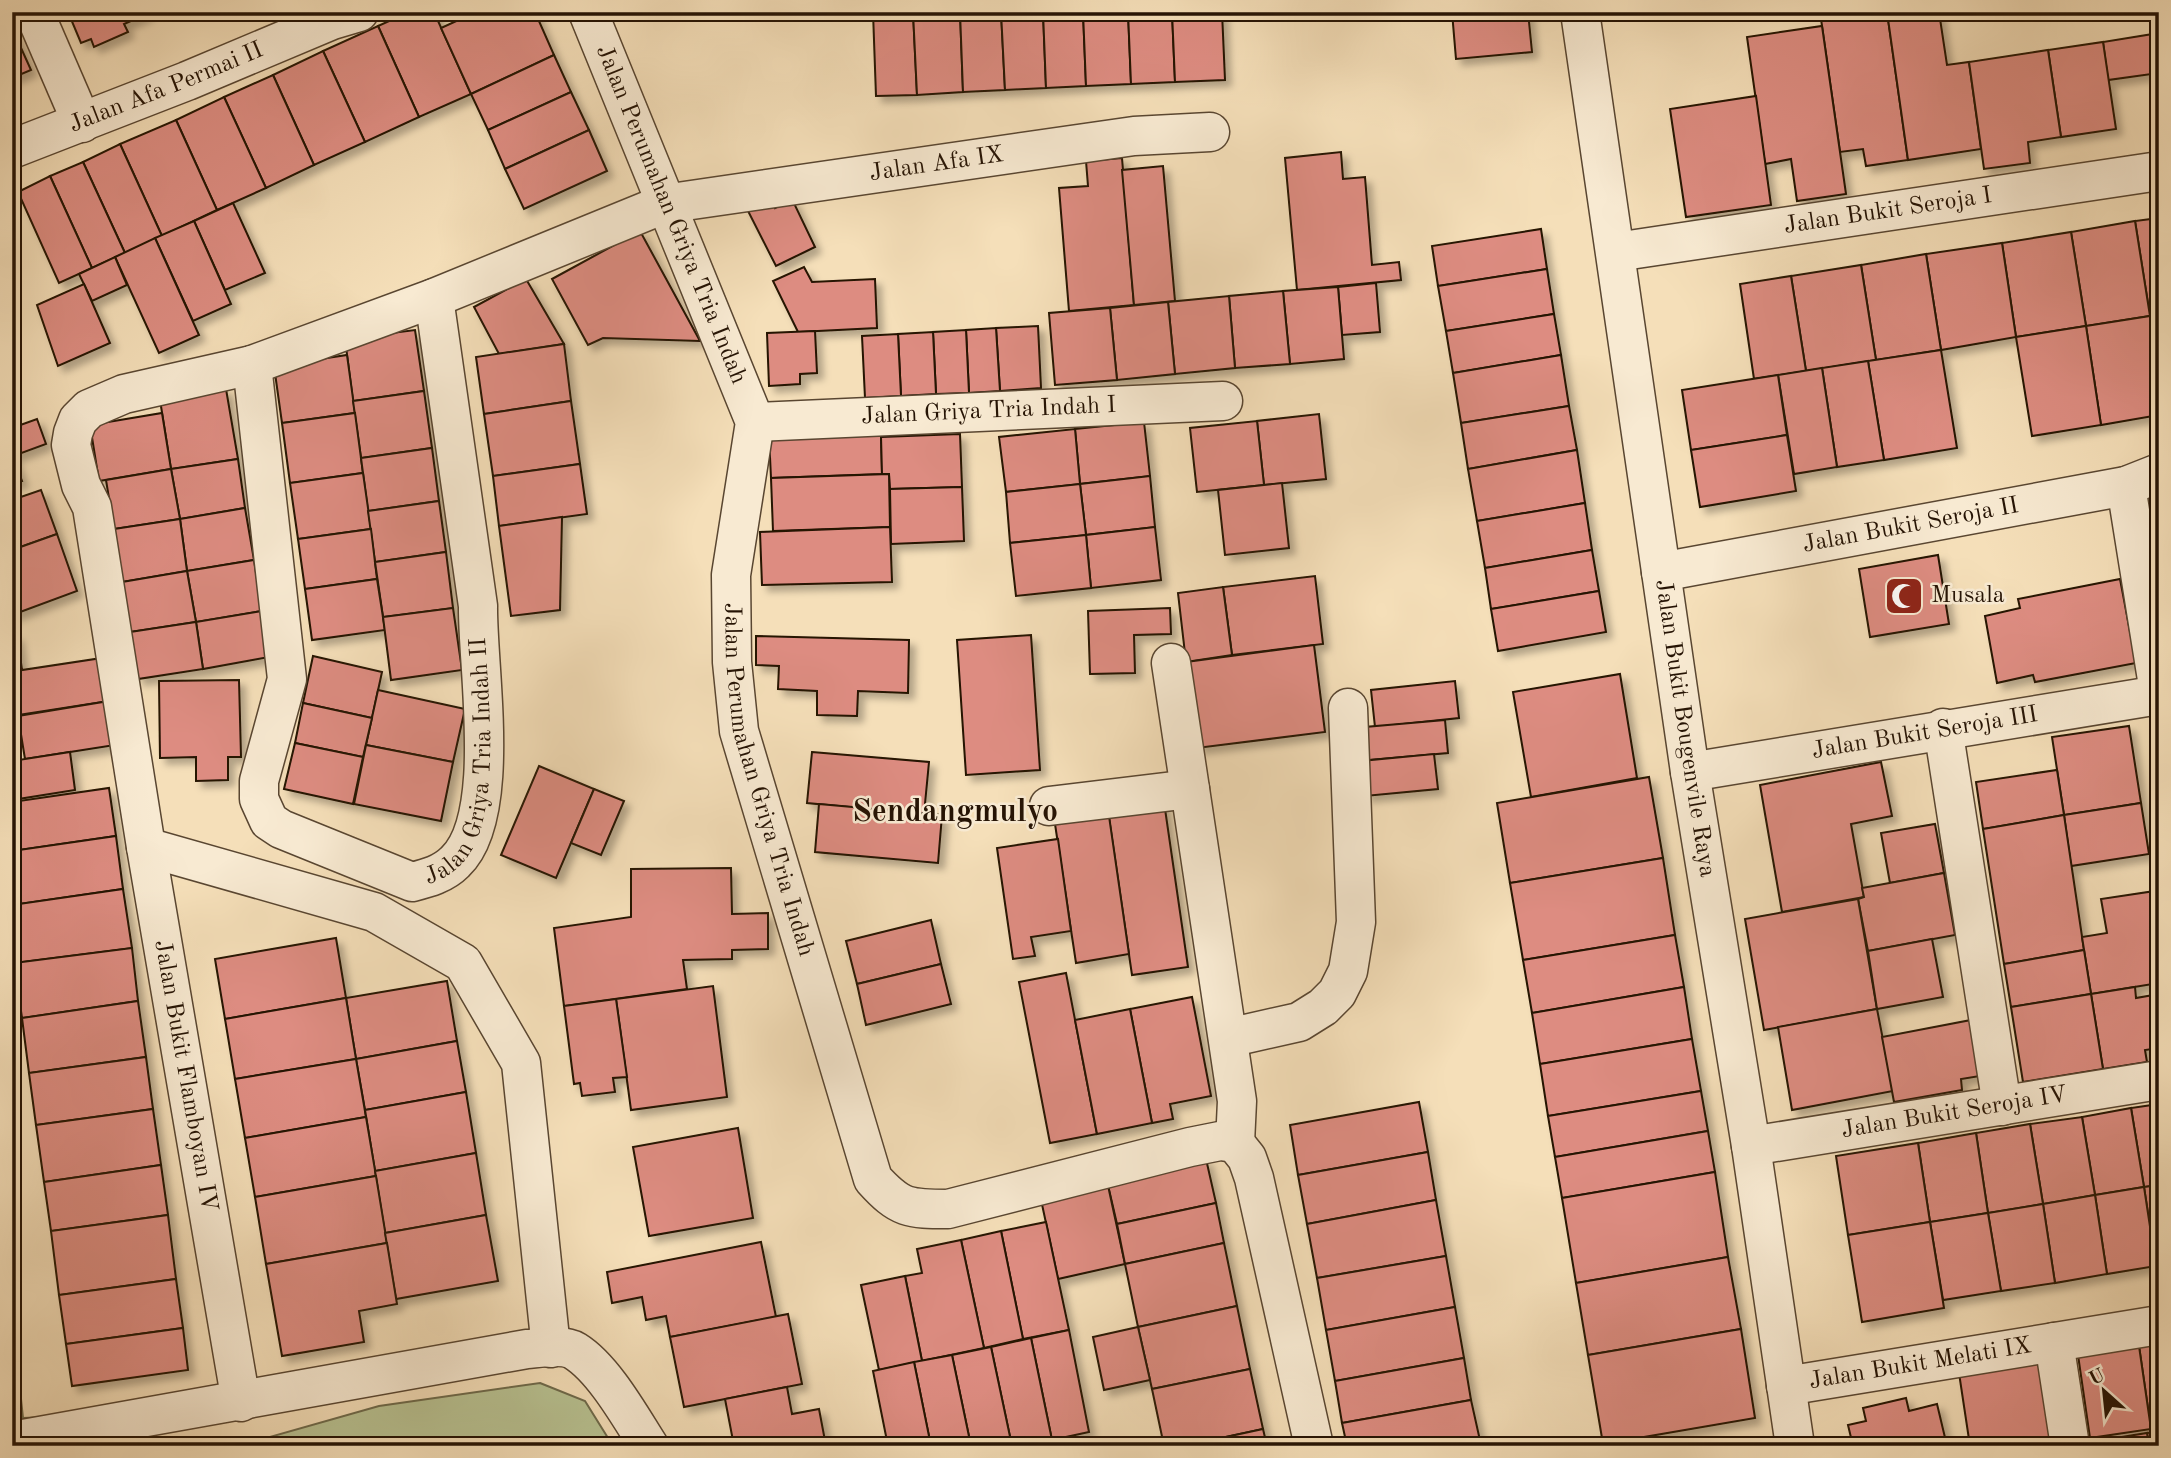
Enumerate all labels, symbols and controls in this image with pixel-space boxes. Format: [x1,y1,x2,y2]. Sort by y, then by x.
street label: Jalan Afa Permai II [66,38,267,138]
street label: Jalan Perumahan Griya Tria Indah [591,42,750,388]
street label: Jalan Afa IX [868,143,1005,186]
street label: Jalan Bukit Seroja I [1782,184,1994,239]
street label: Jalan Griya Tria Indah I [861,394,1117,429]
street label: Jalan Bukit Seroja II [1801,494,2021,558]
mosque icon: Musala [1883,575,1925,617]
street label: Jalan Bukit Bougenvile Raya [1650,578,1719,879]
place label: Musala [1931,584,2005,608]
street label: Jalan Perumahan Griya Tria Indah [719,603,818,959]
street label: Jalan Griya Tria Indah II [422,637,496,890]
street label: Jalan Bukit Seroja III [1810,703,2040,764]
district label: Sendangmulyo [852,797,1058,829]
street label: Jalan Bukit Flamboyan IV [149,938,221,1214]
street label: Jalan Bukit Seroja IV [1840,1083,2069,1143]
street label: Jalan Bukit Melati IX [1807,1334,2033,1394]
north arrow [2070,1356,2140,1426]
text: U [2086,1366,2108,1390]

